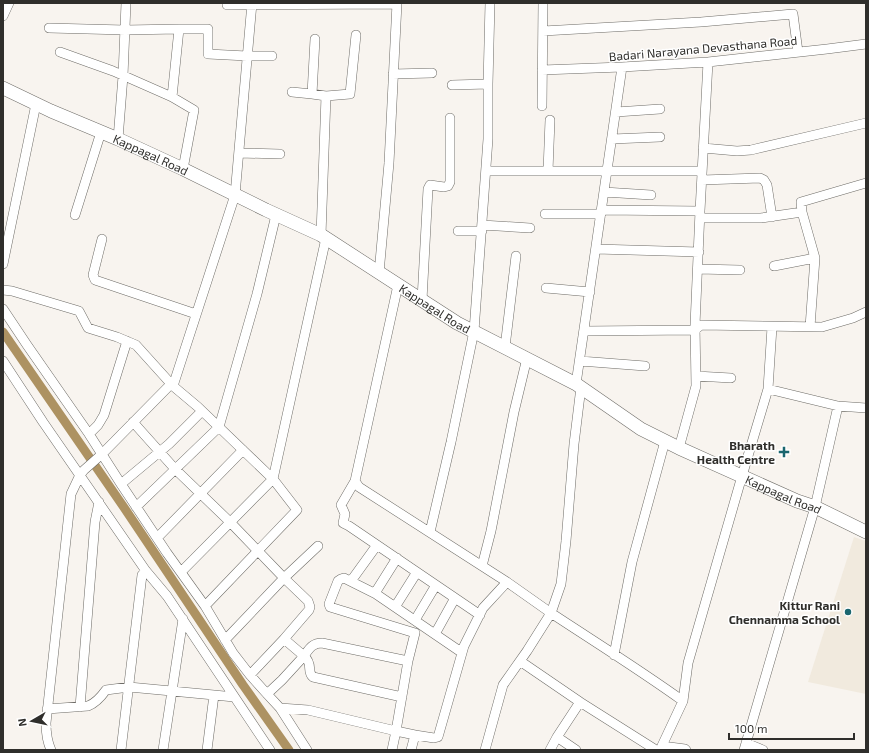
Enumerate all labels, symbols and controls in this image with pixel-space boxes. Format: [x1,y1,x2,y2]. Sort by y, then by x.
street label: Badari Narayana Devasthana Road [608,33,798,63]
street label: Kappagal Road [111,131,191,178]
street label: Kappagal Road [397,281,473,336]
place label: Bharath Health Centre [697,438,775,466]
marker: Bharath Health Centre [778,446,790,458]
street label: Kappagal Road [743,472,824,516]
place label: Kittur Rani Chennamma School [729,598,840,626]
marker: Kittur Rani Chennamma School [843,607,853,617]
north arrow [12,701,52,741]
scale bar [729,715,854,741]
text: N [15,718,29,728]
text: 100 m [735,721,767,735]

